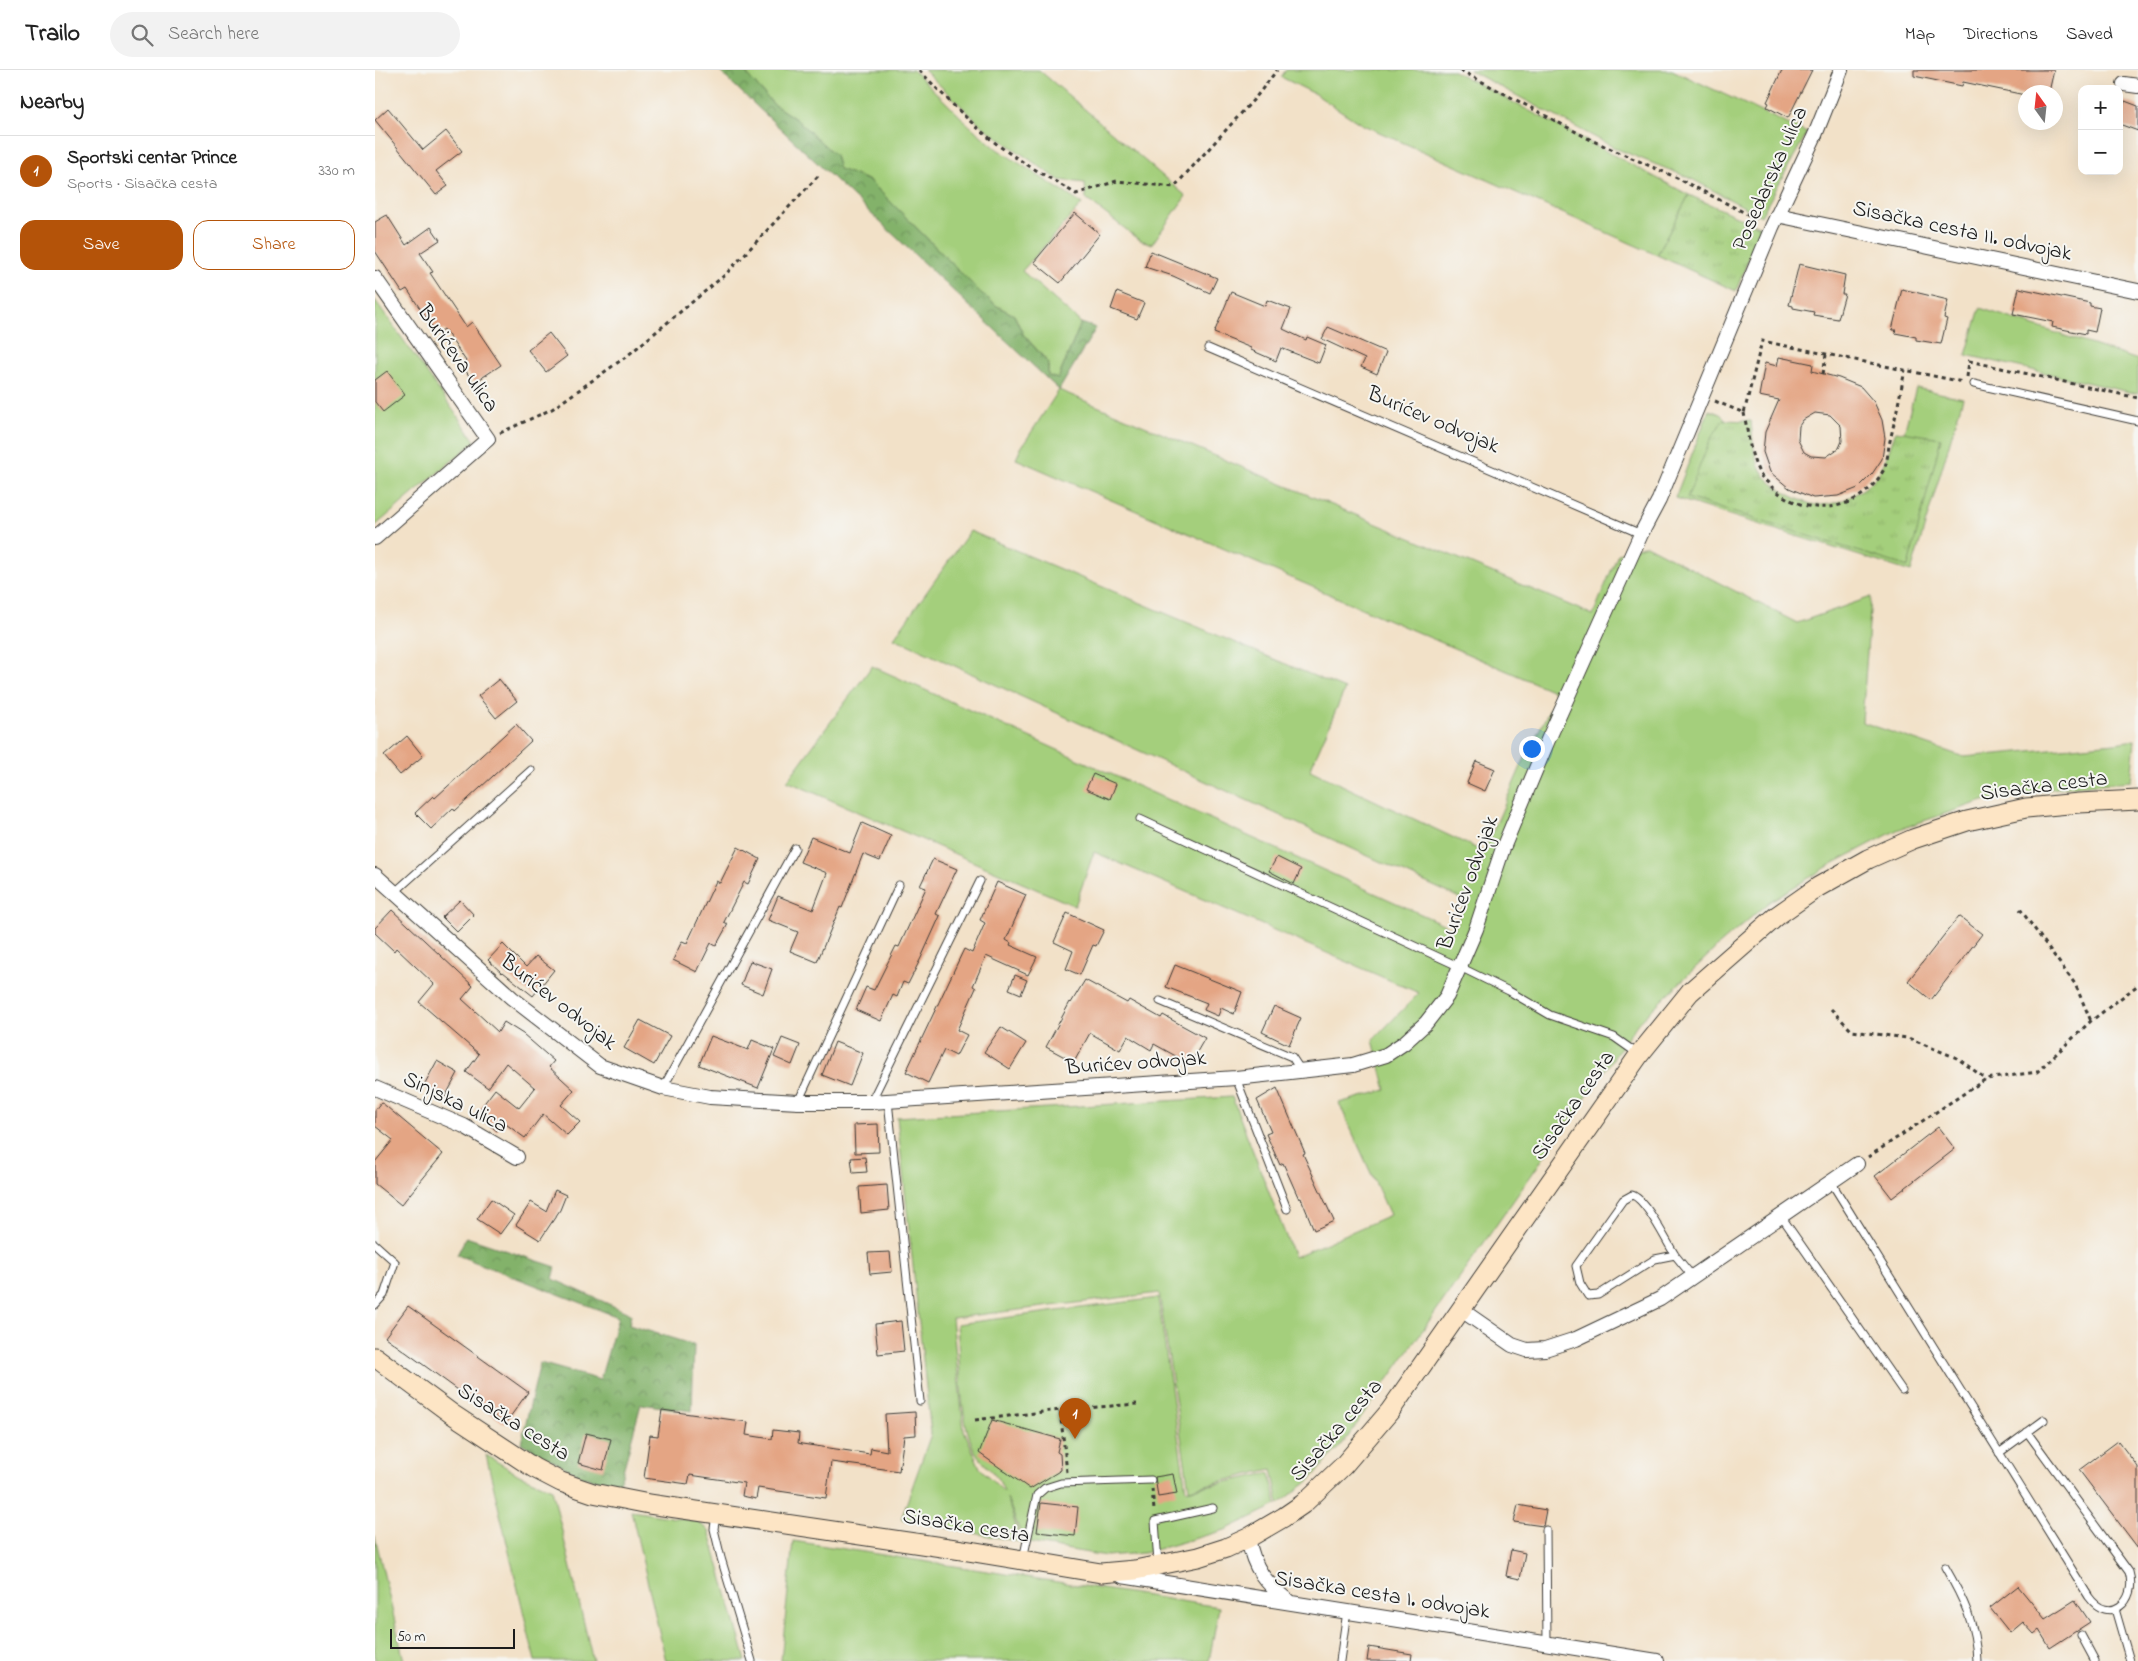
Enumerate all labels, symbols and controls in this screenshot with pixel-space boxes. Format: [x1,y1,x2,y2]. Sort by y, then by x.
search box [110,12,460,57]
text: Trailo [25,17,80,52]
icon: search [128,21,156,49]
text: Search here [168,21,259,48]
text: Map [1905,22,1935,48]
text: Directions [1963,22,2038,48]
text: Saved [2066,22,2113,48]
north arrow [2018,85,2063,130]
map controls [2078,85,2123,175]
button: + [2078,85,2123,130]
text: Nearby [20,88,84,118]
street label: Posedarska ulica [1725,102,1817,256]
button: − [2078,130,2123,175]
text: Sportski centar Prince [67,145,237,172]
text: 1 [33,159,39,183]
text: 330 m [318,159,355,183]
text: Sports · Sisačka cesta [67,172,217,196]
street label: Sisačka cesta II. odvojak [1850,193,2075,271]
button: Save [20,220,183,270]
button: Share [193,220,355,270]
street label: Burićeva ulica [407,298,506,420]
street label: Burićev odvojak [1361,378,1504,463]
your location [1519,736,1545,762]
street label: Sisačka cesta [1979,763,2109,811]
street label: Burićev odvojak [1430,811,1508,956]
street label: Burićev odvojak [492,946,624,1059]
street label: Burićev odvojak [1064,1043,1208,1085]
street label: Sisačka cesta [1524,1044,1624,1168]
street label: Sinjska ulica [397,1064,513,1142]
street label: Sisačka cesta [1283,1372,1391,1490]
street label: Sisačka cesta [450,1376,576,1470]
pin: 1 [1059,1398,1091,1439]
street label: Sisačka cesta [900,1501,1032,1553]
street label: Sisačka cesta I. odvojak [1272,1563,1492,1629]
scale bar [390,1626,515,1649]
text: 50 m [397,1627,425,1648]

